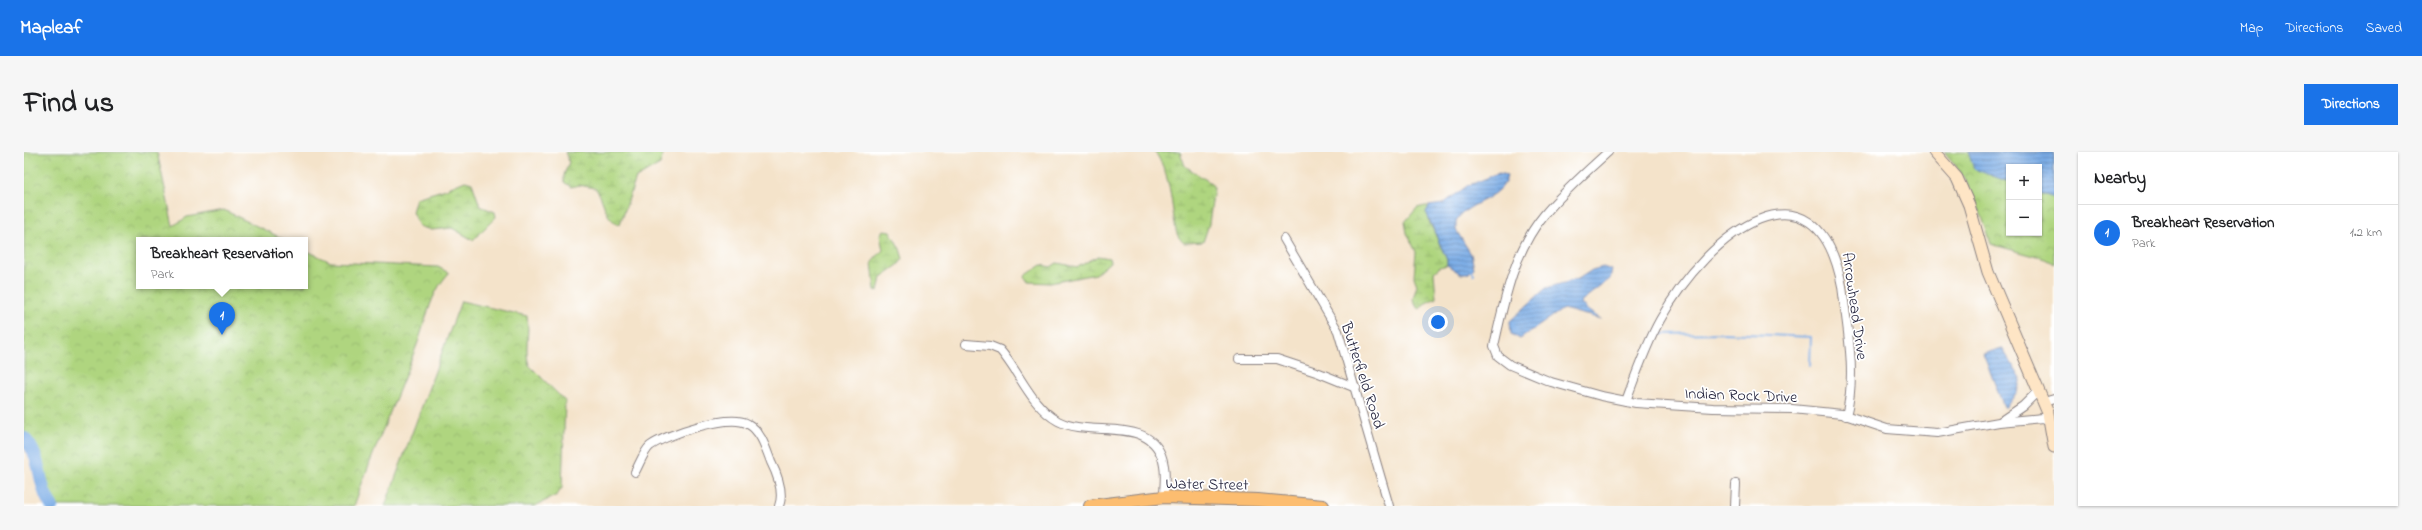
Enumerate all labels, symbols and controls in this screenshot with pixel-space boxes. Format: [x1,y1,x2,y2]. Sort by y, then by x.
text: Mapleaf [20,15,82,42]
text: Map [2240,18,2263,39]
text: Directions [2285,18,2343,39]
text: Saved [2365,18,2402,39]
text: Find us [24,84,114,125]
button: Directions [2304,84,2398,125]
map controls [2006,164,2042,236]
button: + [2006,164,2042,200]
text: Nearby [2094,166,2146,191]
button: − [2006,200,2042,236]
text: Breakheart Reservation [2132,212,2274,234]
text: 1 [2105,223,2109,242]
text: 1.2 km [2350,223,2382,242]
text: Park [2132,234,2156,253]
popup [136,237,308,289]
text: Breakheart Reservation [151,243,293,265]
street label: Arrowhead Drive [1835,251,1874,362]
text: Park [151,265,174,284]
pin: 1 [209,302,235,335]
your location [1428,312,1448,332]
street label: Butterfield Road [1333,318,1391,432]
street label: Indian Rock Drive [1684,382,1799,410]
street label: Water Street [1165,472,1249,498]

